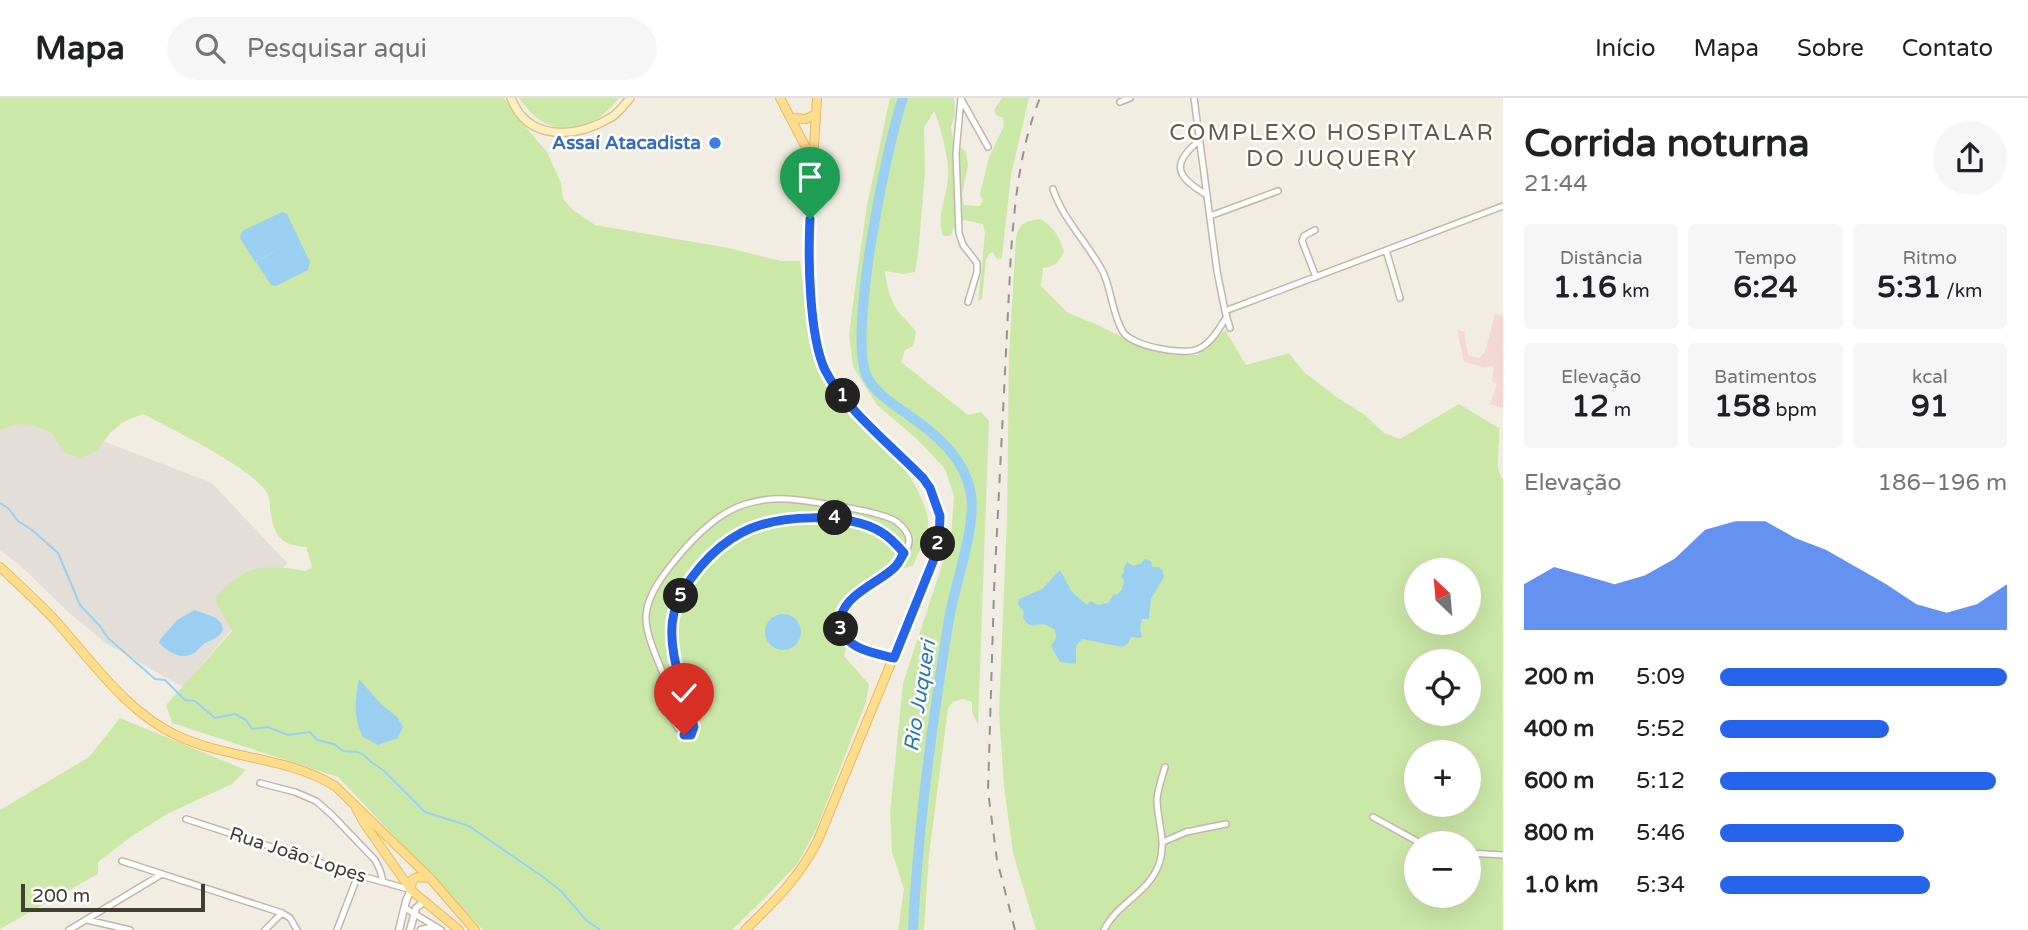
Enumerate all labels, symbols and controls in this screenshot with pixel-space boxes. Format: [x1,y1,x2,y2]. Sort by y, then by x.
search box [167,17,657,80]
text: Mapa [35,29,125,68]
icon: search [191,29,229,67]
text: Pesquisar aqui [247,33,427,64]
text: Início [1595,34,1656,63]
text: Mapa [1694,34,1759,63]
text: Sobre [1797,34,1864,63]
text: Contato [1902,34,1993,63]
district label: COMPLEXO HOSPITALAR DO JUQUERY [1169,119,1495,173]
text: Corrida noturna [1524,121,1810,167]
button: share [1933,121,2007,195]
place label: Assaí Atacadista [552,132,701,154]
marker: Assaí Atacadista [707,135,723,151]
pin [780,147,840,219]
icon: arrive [791,158,829,196]
text: 21:44 [1524,170,1588,198]
text: Distância [1560,247,1643,269]
text: Tempo [1734,247,1797,269]
text: Ritmo [1903,247,1957,269]
text: 1.16 [1553,269,1617,306]
text: 6:24 [1733,269,1798,306]
text: 5:31 [1877,269,1941,306]
text: km [1617,280,1650,302]
text: /km [1941,280,1983,302]
text: Elevação [1561,366,1641,388]
text: Batimentos [1714,366,1817,388]
text: kcal [1912,366,1948,388]
pin: 1 [826,378,860,414]
text: 1 [837,384,848,406]
text: 12 [1571,388,1609,425]
text: 158 [1714,388,1771,425]
text: 91 [1911,388,1949,425]
text: m [1609,399,1631,421]
text: bpm [1771,399,1817,421]
text: Elevação [1524,469,1621,497]
text: 186–196 m [1878,469,2007,497]
pin: 4 [818,500,852,536]
text: 4 [829,506,840,528]
pin: 2 [920,526,956,562]
text: 2 [932,532,943,554]
north arrow [1404,558,1480,635]
map controls [1404,558,1481,908]
pin: 5 [664,578,698,614]
text: 5 [675,584,686,606]
pin: 3 [824,612,858,646]
text: 3 [835,617,846,639]
water label: Rio Juqueri [899,636,942,753]
button: locate [1404,649,1481,726]
pin [654,663,714,735]
text: 200 m [1524,663,1594,691]
text: 5:09 [1636,663,1685,691]
icon: check [665,674,703,712]
text: 400 m [1524,715,1594,743]
text: 5:52 [1636,715,1685,743]
button: + [1404,740,1481,817]
text: 600 m [1524,767,1594,795]
text: 5:12 [1636,767,1685,795]
text: 800 m [1524,819,1594,847]
text: 5:46 [1636,819,1685,847]
street label: Rua João Lopes [227,822,369,888]
button: − [1404,831,1481,908]
text: 1.0 km [1524,871,1599,899]
text: 5:34 [1636,871,1685,899]
scale bar [21,881,205,913]
text: 200 m [32,885,90,907]

